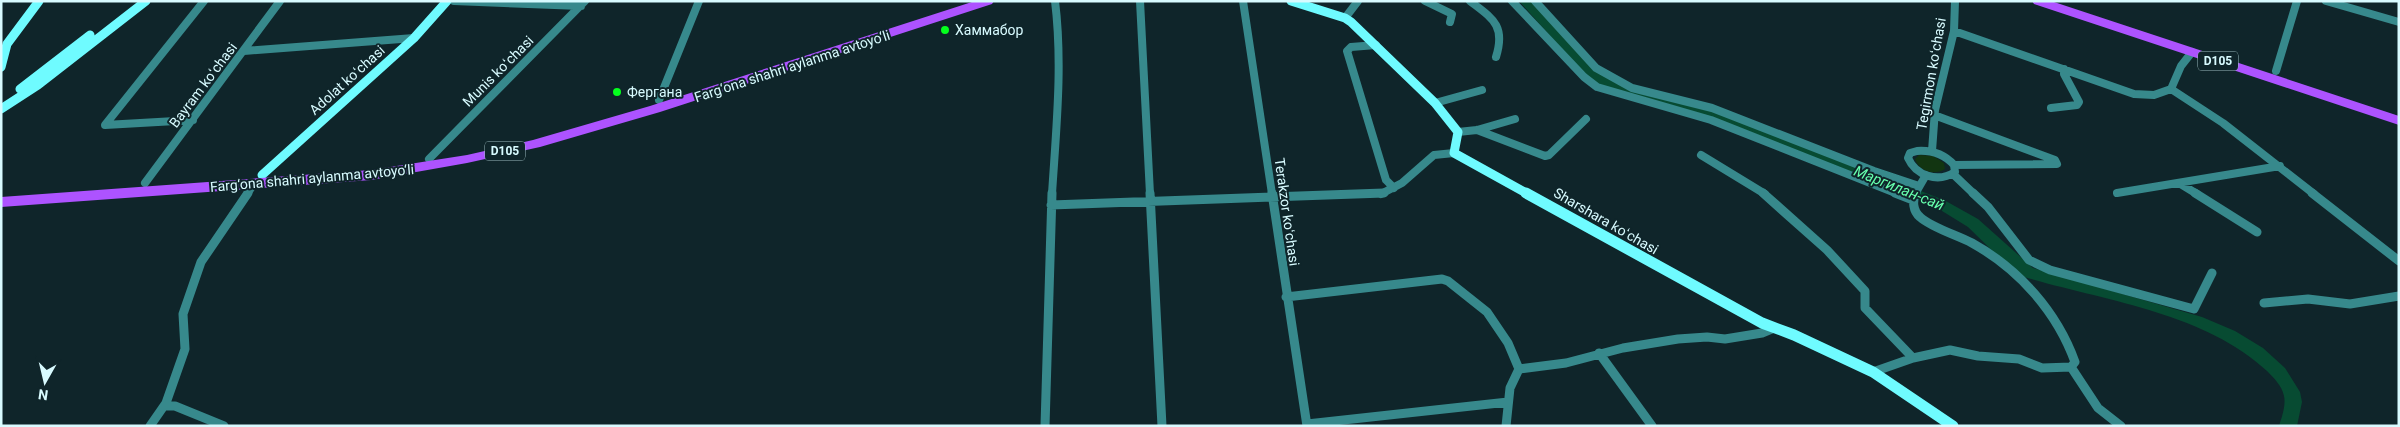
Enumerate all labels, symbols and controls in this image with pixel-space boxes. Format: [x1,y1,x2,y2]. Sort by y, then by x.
street label: Tegirmon koʻchasi [1913,16,1949,132]
place label: Хаммабор [955,22,1024,38]
marker: Хаммабор [939,24,951,36]
street label: Farg‘ona shahri aylanma avtoyo‘li [692,27,892,105]
street label: Munis koʻchasi [459,32,537,110]
street label: Bayram koʻchasi [166,39,240,131]
street label: Adolat koʻchasi [306,42,388,118]
road number: D105 [2198,51,2238,70]
place label: Фергана [627,84,682,100]
marker: Фергана [611,86,623,98]
road number: D105 [485,142,525,160]
street label: Terakzor koʻchasi [1272,157,1302,267]
street label: Farg‘ona shahri aylanma avtoyo‘li [209,161,415,195]
water label: Маргилан-сай [1851,162,1947,214]
street label: Sharshara koʻchasi [1551,185,1661,257]
north arrow [20,357,70,407]
text: N [37,386,49,403]

